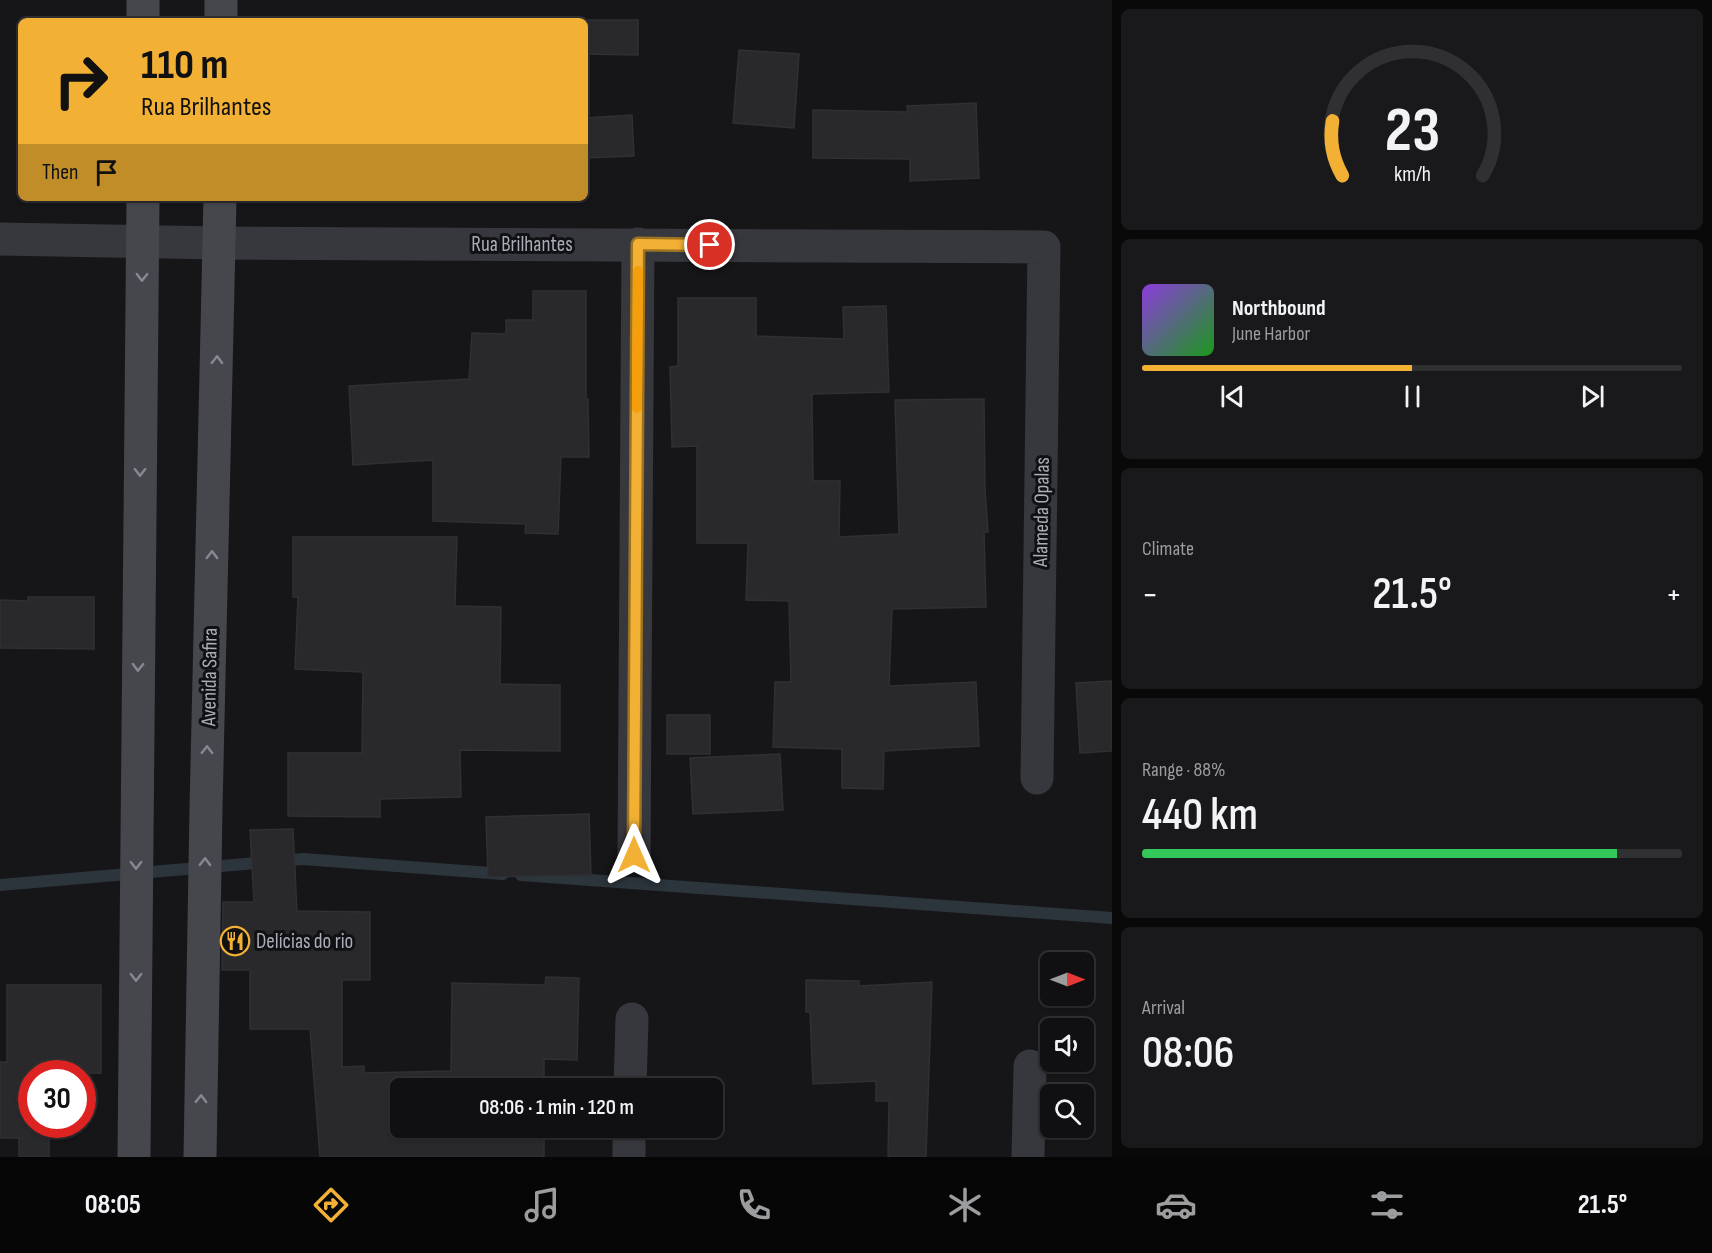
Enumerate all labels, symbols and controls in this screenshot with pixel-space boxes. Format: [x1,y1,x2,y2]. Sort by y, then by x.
text: 110 m [141,40,228,91]
icon: right [42,42,120,120]
text: Rua Brilhantes [141,91,272,123]
text: 23 [1384,94,1440,169]
icon: arrive [90,156,123,189]
text: Then [42,159,78,186]
text: km/h [1393,163,1431,188]
pin [684,219,735,270]
icon: arrive [693,228,726,261]
street label: Rua Brilhantes [471,232,573,257]
one-way arrow [136,273,148,282]
text: Northbound [1232,295,1326,322]
text: June Harbor [1232,322,1310,346]
one-way arrow [210,355,223,364]
icon: previous [1216,380,1249,413]
icon: pause [1396,380,1429,413]
icon: next [1576,380,1609,413]
street label: Alameda Opalas [1028,457,1055,568]
one-way arrow [134,468,146,477]
text: Climate [1142,537,1194,561]
one-way arrow [206,550,218,559]
text: 21.5° [1372,567,1452,622]
text: − [1142,575,1158,615]
text: + [1666,575,1682,615]
street label: Avenida Safira [196,628,223,727]
one-way arrow [132,663,144,672]
one-way arrow [201,745,214,754]
text: Range · 88% [1142,758,1226,782]
text: 440 km [1142,788,1258,843]
position arrow [602,823,666,887]
one-way arrow [199,858,211,867]
one-way arrow [130,861,142,870]
restaurant icon: Delícias do rio [219,925,251,957]
place label: Delícias do rio [256,929,353,954]
north arrow [1040,952,1094,1006]
map controls [1040,952,1094,1138]
one-way arrow [130,972,142,981]
text: Arrival [1142,996,1185,1020]
button: sound [1040,1018,1094,1072]
text: 08:06 [1142,1026,1234,1081]
speed limit sign: 30 [18,1060,96,1138]
button: search [1040,1084,1094,1138]
one-way arrow [195,1094,207,1103]
text: 08:06 · 1 min · 120 m [479,1094,634,1121]
icon: directions [310,1184,352,1226]
icon: music [521,1184,563,1226]
icon: phone [733,1184,775,1226]
icon: climate [944,1184,986,1226]
icon: car [1155,1184,1197,1226]
icon: filters [1366,1184,1408,1226]
text: 08:05 [85,1189,141,1221]
text: 21.5° [1578,1189,1627,1221]

